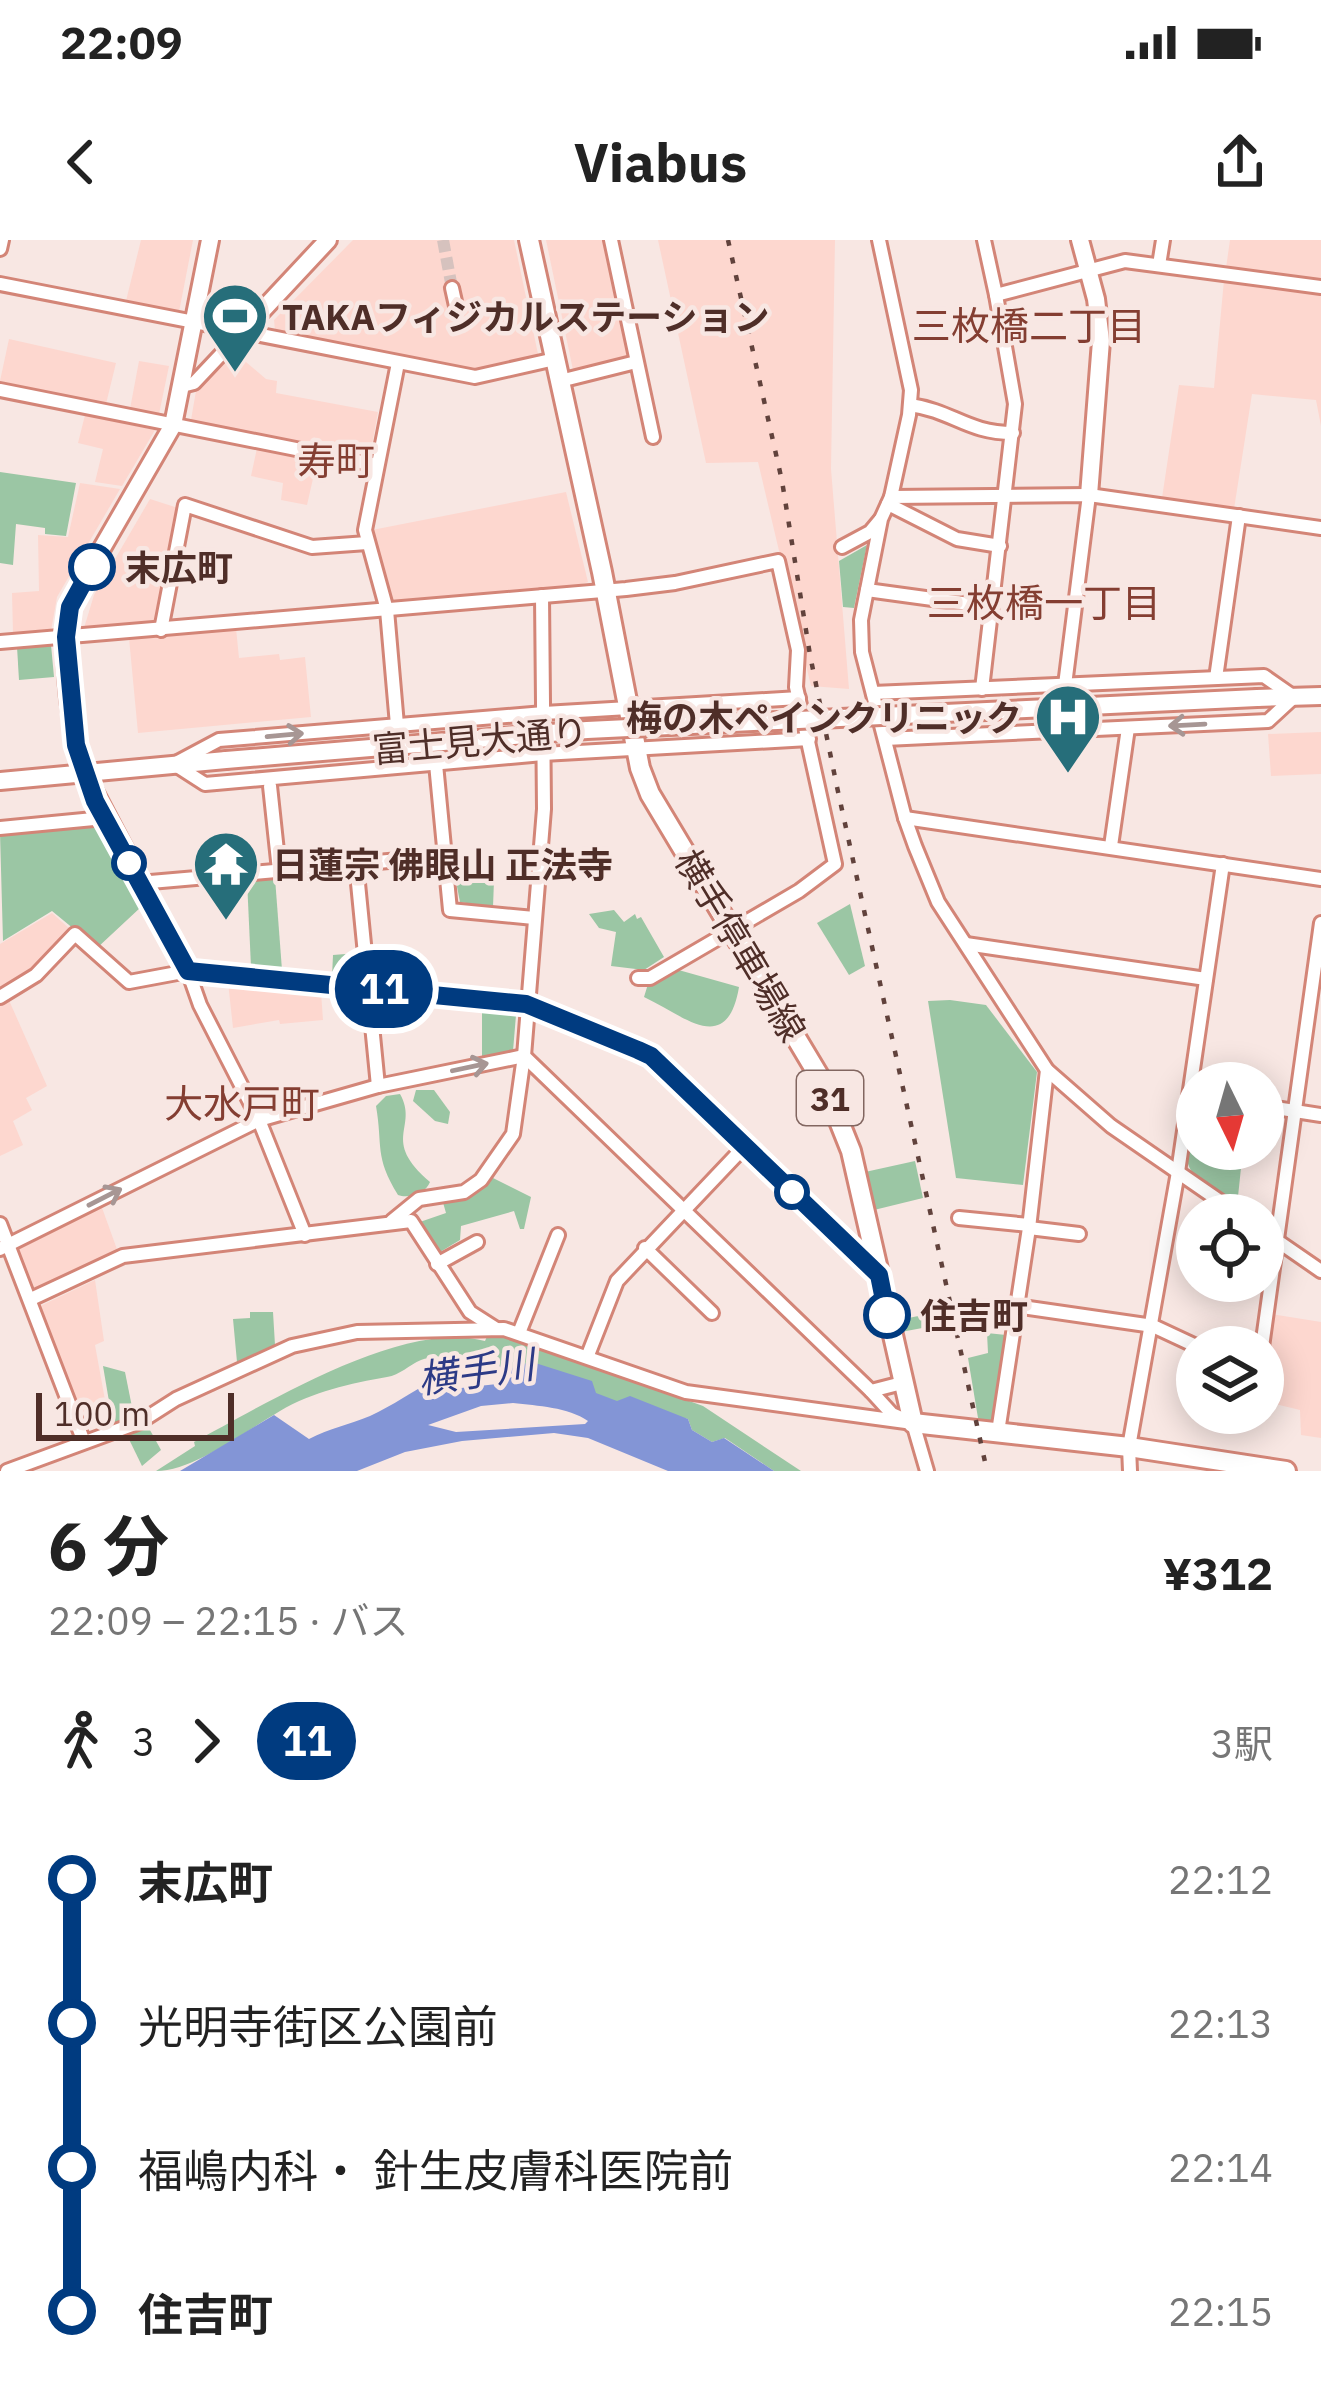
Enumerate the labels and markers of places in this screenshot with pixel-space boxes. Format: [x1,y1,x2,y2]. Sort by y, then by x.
sports icon: TAKAフィジカルステーション [200,281,270,375]
place label: TAKAフィジカルステーション [282,293,770,340]
place label: 末広町 [125,544,233,591]
marker: 末広町 [70,545,114,589]
hospital icon: 梅の木ペインクリニック [1033,682,1103,776]
place label: 梅の木ペインクリニック [626,694,1022,741]
temple icon: 日蓮宗 佛眼山 正法寺 [191,829,261,923]
place label: 日蓮宗 佛眼山 正法寺 [272,841,613,888]
unlabelled marker [113,847,145,879]
unlabelled marker [776,1176,808,1208]
place label: 住吉町 [920,1292,1028,1339]
marker: 住吉町 [865,1293,909,1337]

